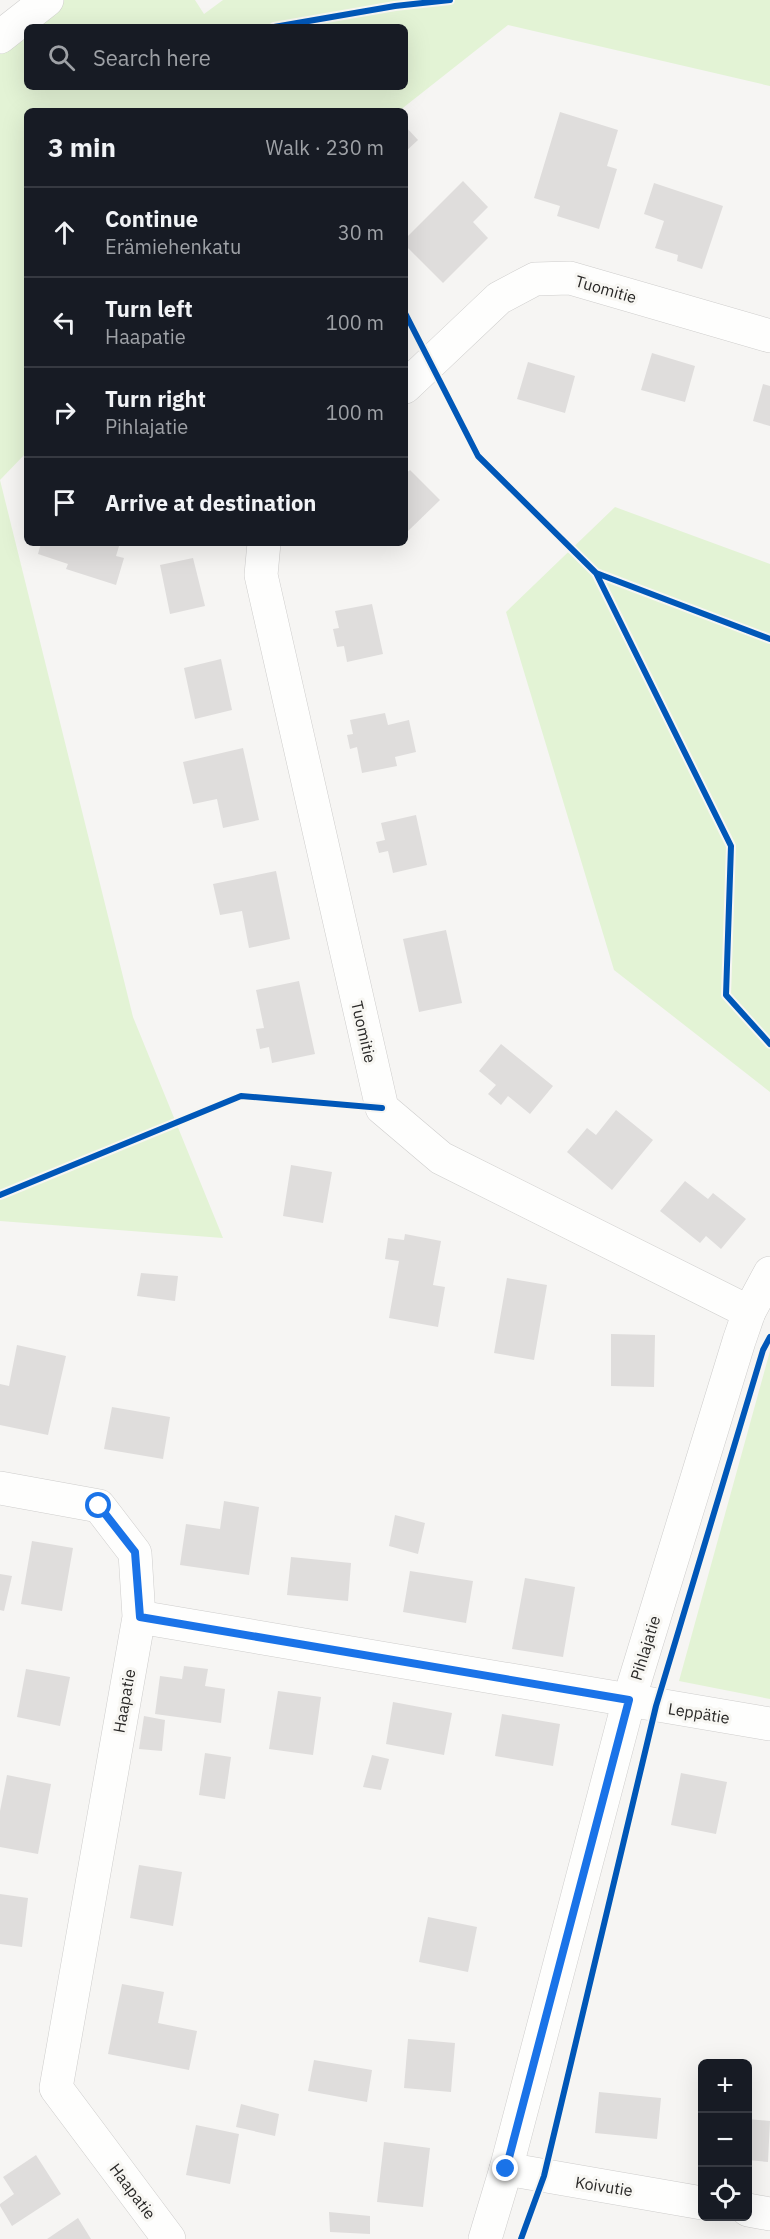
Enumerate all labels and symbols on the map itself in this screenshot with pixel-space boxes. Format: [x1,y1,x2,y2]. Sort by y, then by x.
street label: Tuomitie [573,271,639,307]
street label: Tuomitie [347,999,381,1065]
route start [85,1492,111,1518]
street label: Pihlajatie [626,1613,664,1683]
street label: Haapatie [109,1667,139,1735]
street label: Leppätie [667,1698,731,1728]
route end [492,2155,518,2181]
street label: Haapatie [106,2159,161,2223]
street label: Koivutie [574,2172,634,2200]

